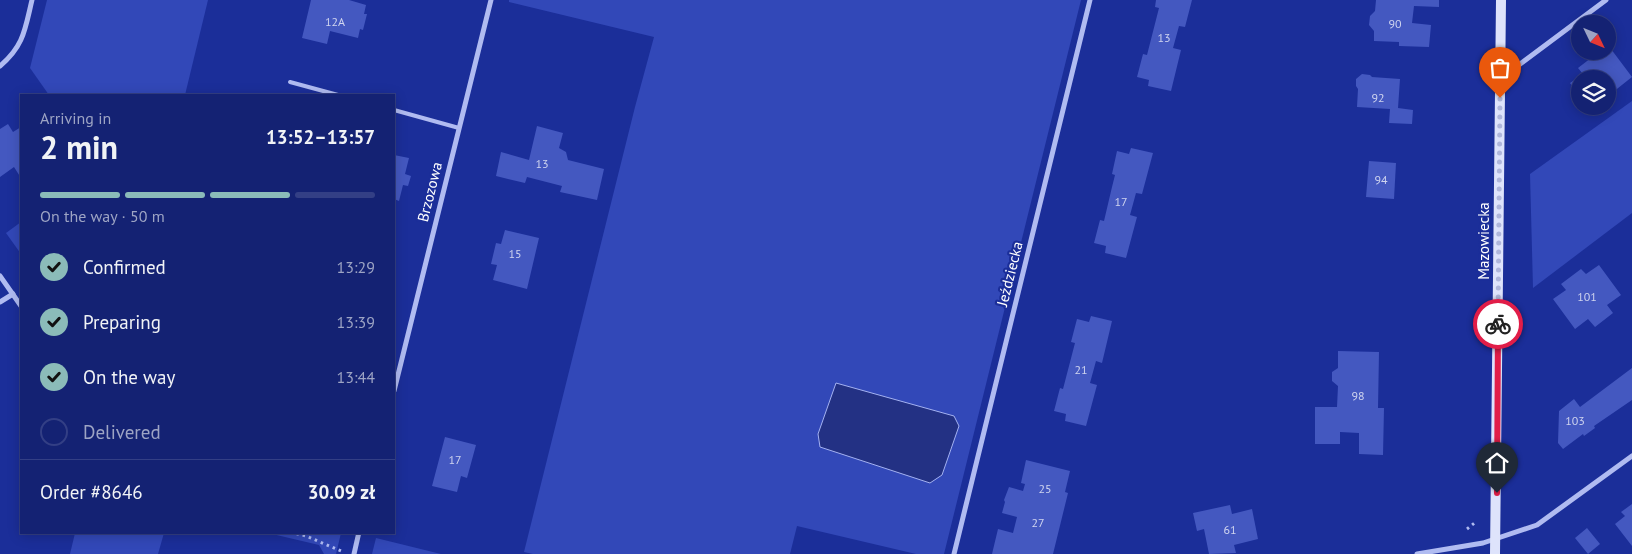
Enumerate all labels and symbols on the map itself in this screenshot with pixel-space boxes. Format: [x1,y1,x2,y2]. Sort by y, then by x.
house number: 12A [325,14,345,29]
north arrow [1571,15,1616,60]
house number: 90 [1388,16,1402,31]
house number: 13 [1157,30,1171,45]
pin [1479,47,1521,98]
house number: 92 [1371,90,1385,105]
house number: 13 [535,156,549,171]
street label: Brzozowa [413,160,446,224]
house number: 94 [1374,172,1388,187]
house number: 17 [1114,194,1128,209]
street label: Mazowiecka [1474,202,1493,280]
street label: Jeździecka [992,239,1027,309]
house number: 15 [508,246,522,261]
house number: 101 [1577,289,1597,304]
courier [1473,299,1523,349]
house number: 21 [1074,362,1088,377]
house number: 98 [1351,388,1365,403]
house number: 103 [1565,413,1585,428]
pin [1476,442,1518,493]
house number: 17 [448,452,462,467]
house number: 25 [1038,481,1052,496]
house number: 27 [1031,515,1045,530]
house number: 61 [1223,522,1237,537]

